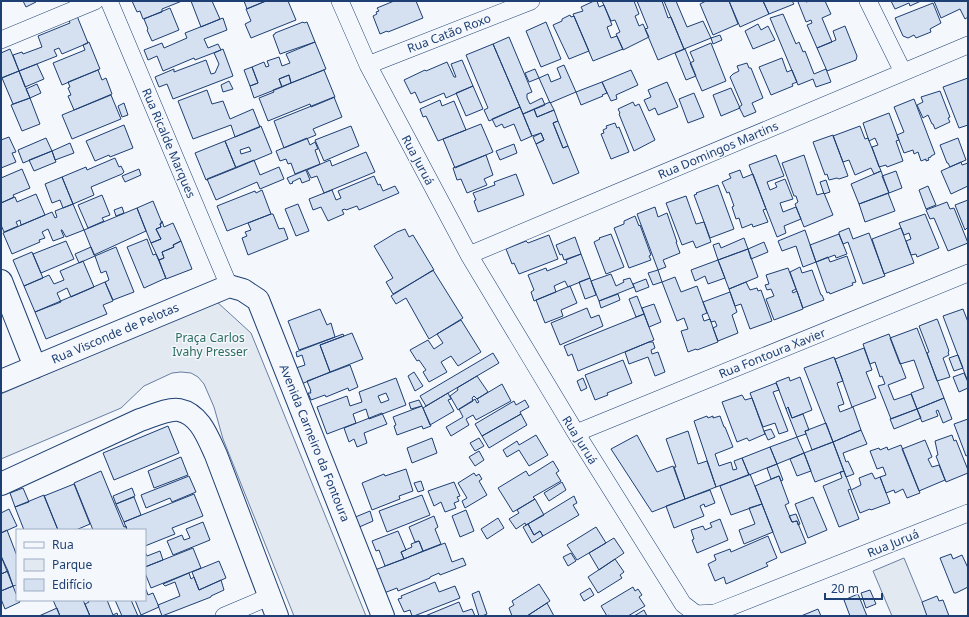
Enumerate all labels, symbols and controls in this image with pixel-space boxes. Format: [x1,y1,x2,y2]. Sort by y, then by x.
street label: Rua Catão Roxo [405,9,493,57]
street label: Rua Ricalde Marques [138,85,200,201]
street label: Rua Domingos Martins [655,117,781,183]
street label: Rua Juruá [398,132,438,188]
street label: Rua Visconde de Pelotas [49,298,182,368]
street label: Rua Fontoura Xavier [716,324,828,382]
park label: Praça Carlos Ivahy Presser [172,329,248,360]
street label: Avenida Carneiro da Fontoura [276,362,354,524]
street label: Rua Juruá [558,412,602,468]
street label: Rua Juruá [865,525,921,561]
legend [16,529,146,601]
text: Rua [52,536,74,553]
text: Parque [52,556,93,573]
scale bar [825,575,882,601]
text: Edifício [52,576,93,593]
text: 20 m [831,580,859,597]

